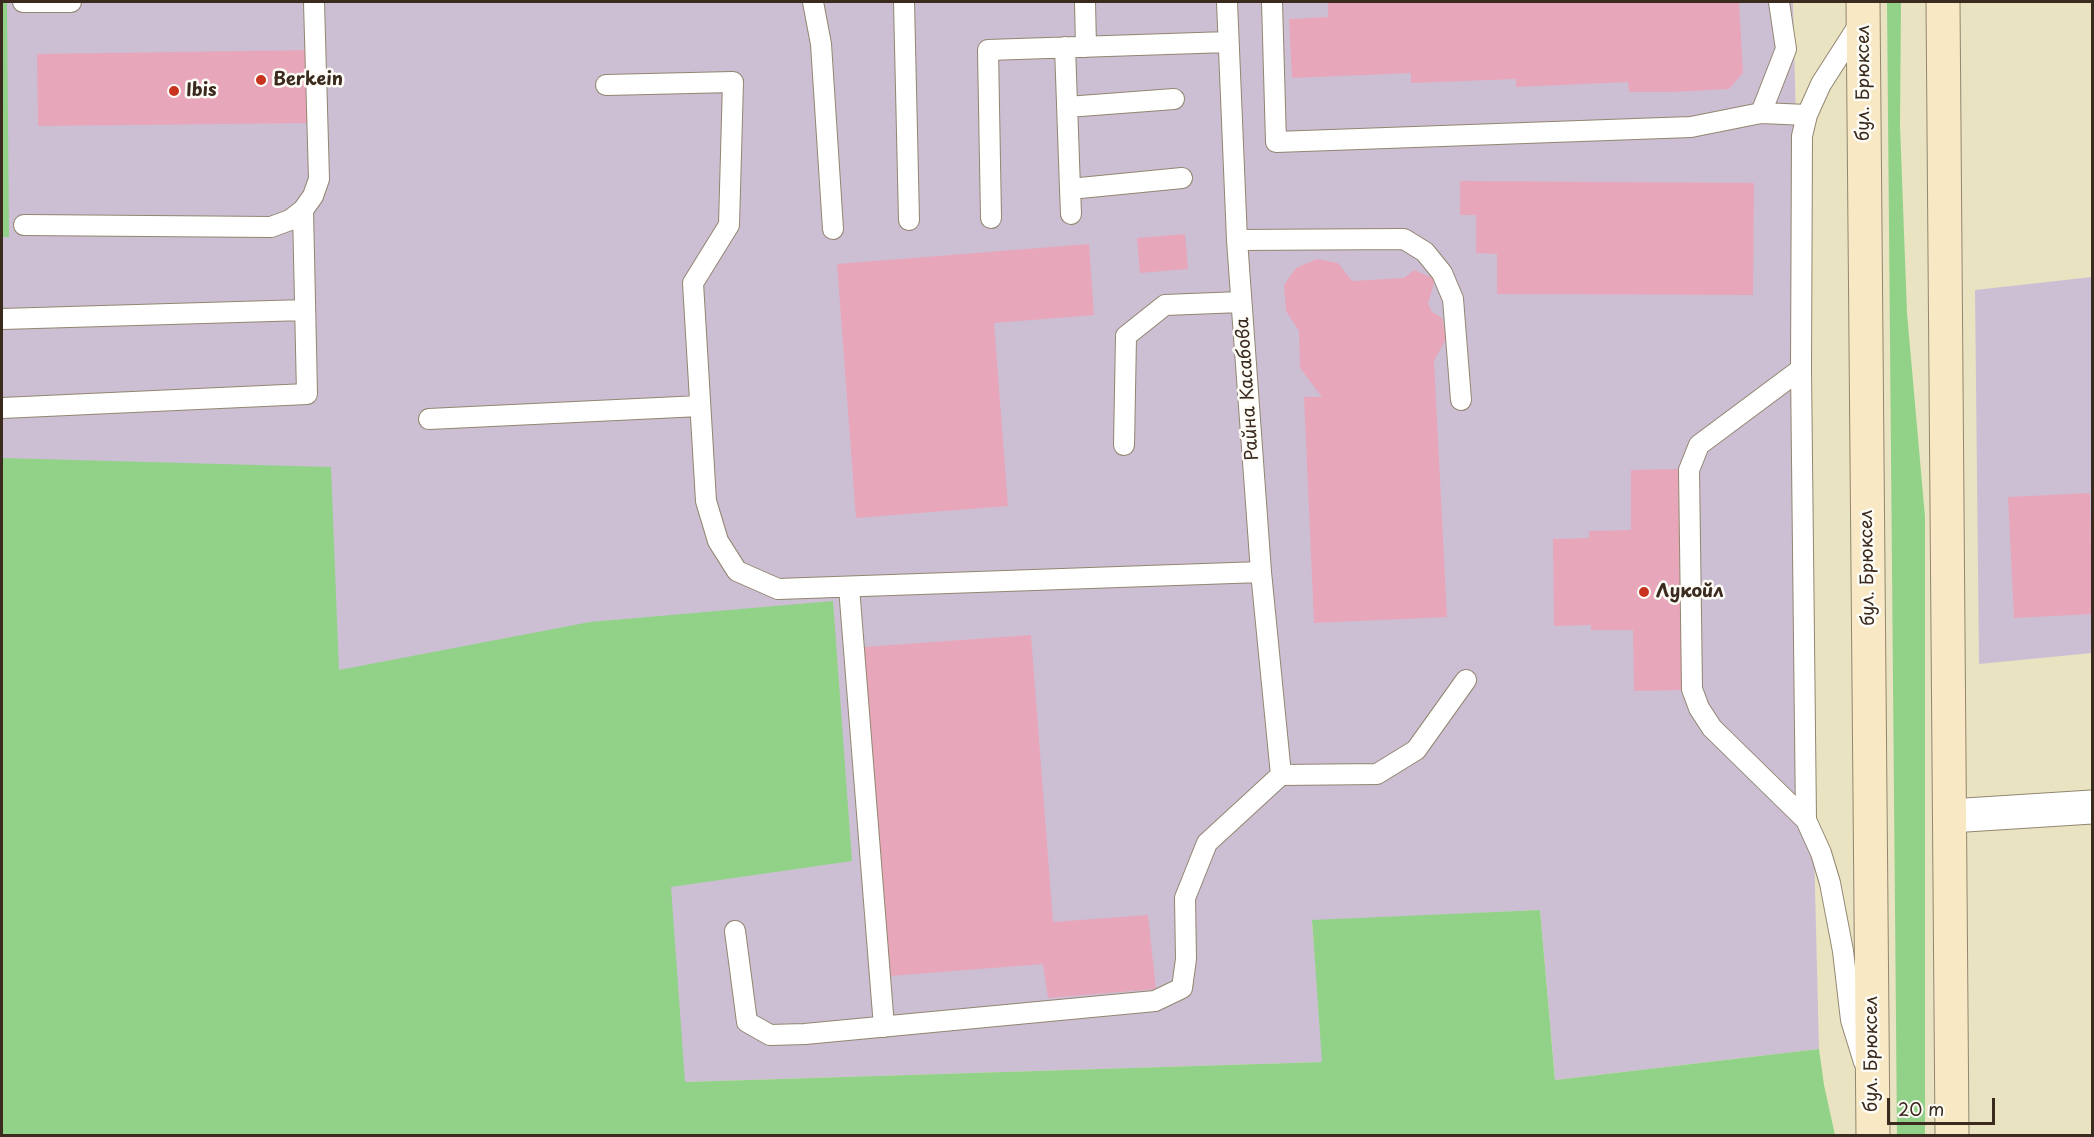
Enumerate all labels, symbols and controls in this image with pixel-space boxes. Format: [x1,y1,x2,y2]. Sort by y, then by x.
street label: бул. Брюксел [1853,25,1875,141]
place label: Berkein [273,69,343,91]
marker: Berkein [254,73,268,87]
place label: Ibis [186,80,217,102]
marker: Ibis [167,84,181,98]
street label: Райна Касабова [1232,317,1264,461]
street label: бул. Брюксел [1856,510,1880,626]
place label: Лукойл [1656,581,1723,603]
marker: Лукойл [1637,585,1651,599]
street label: бул. Брюксел [1861,996,1883,1112]
scale bar [1890,1086,1998,1124]
text: 20 m [1898,1095,1944,1122]

